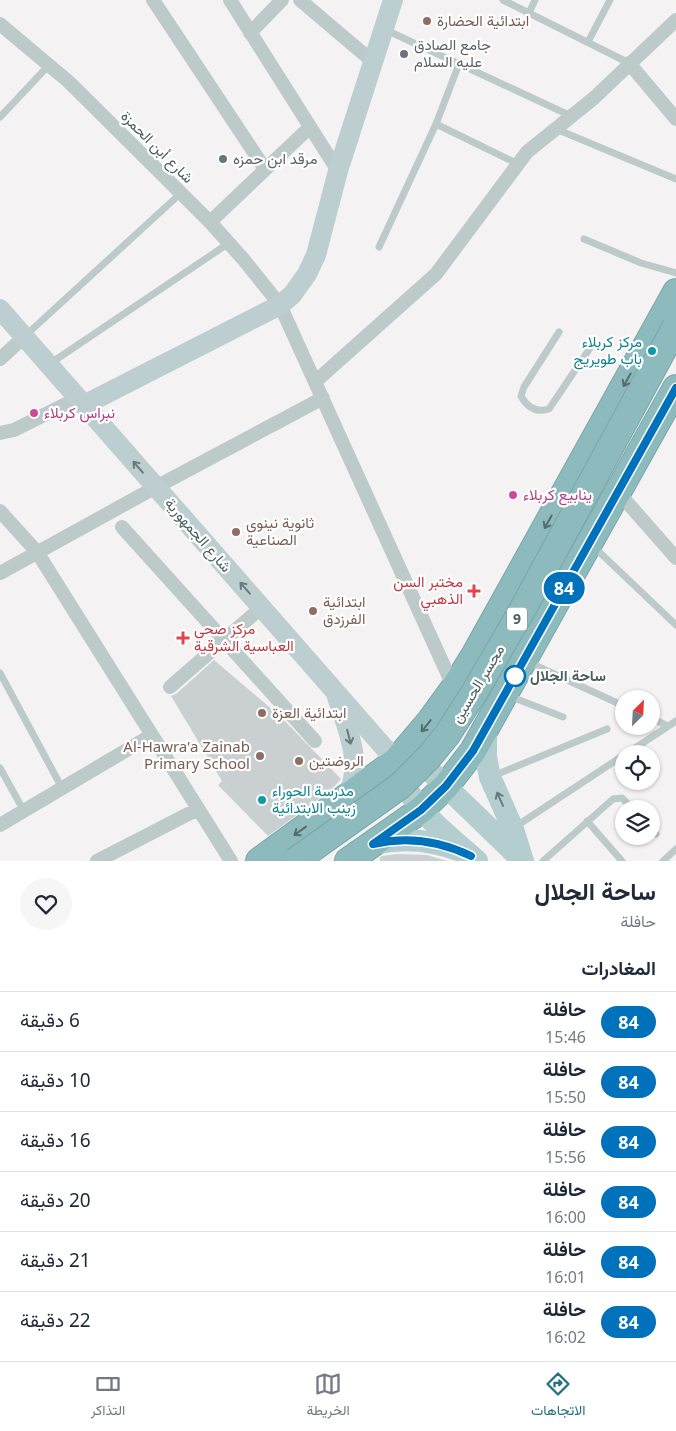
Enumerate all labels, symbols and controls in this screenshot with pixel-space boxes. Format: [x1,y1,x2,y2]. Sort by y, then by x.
place label: ابتدائية الحضارة [437,10,529,30]
marker: ابتدائية الحضارة [421,15,433,27]
place label: جامع الصادق عليه السلام [414,34,491,72]
marker: جامع الصادق عليه السلام [398,48,410,60]
street label: شارع أبن الحمزة [116,106,198,188]
place label: مرقد ابن حمزه [233,148,317,169]
marker: مرقد ابن حمزه [217,153,229,165]
place label: مركز كربلاء باب طويريج [573,331,642,370]
marker: مركز كربلاء باب طويريج [646,345,658,357]
one-way arrow [621,372,631,387]
place label: نبراس كربلاء [44,402,115,423]
marker: نبراس كربلاء [28,407,40,419]
one-way arrow [132,460,144,473]
place label: ينابيع كربلاء [523,484,592,506]
marker: ينابيع كربلاء [507,489,519,501]
street label: شارع الجمهورية [159,493,237,577]
place label: ثانوية نينوى الصناعية [246,512,314,549]
one-way arrow [543,514,552,529]
marker: ثانوية نينوى الصناعية [230,526,242,538]
place label: مختبر السن الذهبي [393,571,463,612]
line badge: 84 [542,572,586,604]
text: 84 [554,576,574,600]
one-way arrow [240,582,251,595]
marker: مختبر السن الذهبي [467,584,481,598]
place label: ابتدائية الفرزدق [323,591,366,628]
marker: ابتدائية الفرزدق [307,605,319,617]
road number: 9 [507,608,527,630]
place label: مركز صحي العباسية الشرقية [194,618,294,655]
marker: مركز صحي العباسية الشرقية [176,631,190,645]
street label: مجسر الحسين [446,641,509,727]
marker: ساحة الجلال [504,665,526,687]
place label: ساحة الجلال [530,665,606,685]
north arrow [615,690,660,735]
map controls [615,690,660,845]
place label: ابتدائية العزة [272,702,346,722]
marker: ابتدائية العزة [256,707,268,719]
one-way arrow [421,719,432,732]
one-way arrow [345,729,354,745]
place label: Al-Hawra'a Zainab Primary School [123,736,250,773]
button: locate [615,745,660,790]
marker: Al-Hawra'a Zainab Primary School [254,750,266,762]
place label: الروضتين [309,750,364,771]
marker: الروضتين [293,755,305,767]
place label: مدرسة الحوراء زينب الابتدائية [272,780,356,817]
one-way arrow [494,792,504,807]
marker: مدرسة الحوراء زينب الابتدائية [256,794,268,806]
button: layers [615,800,660,845]
one-way arrow [293,826,307,836]
text: ساحة الجلال [535,874,656,907]
button: heart [20,878,72,930]
text: حافلة [620,910,656,932]
text: المغادرات [581,955,656,981]
text: حافلة [543,996,586,1022]
text: 6 دقيقة [20,1007,80,1033]
text: 84 [618,1010,639,1034]
text: 15:46 [545,1026,586,1048]
text: حافلة [543,1056,586,1082]
text: 10 دقيقة [20,1067,91,1093]
text: 84 [618,1070,639,1094]
text: 15:50 [545,1086,586,1108]
text: حافلة [543,1116,586,1142]
text: 16 دقيقة [20,1127,91,1153]
text: 84 [618,1130,639,1154]
text: 15:56 [545,1146,586,1168]
text: حافلة [543,1176,586,1202]
text: 20 دقيقة [20,1187,91,1213]
text: 84 [618,1190,639,1214]
text: 16:00 [545,1206,586,1228]
text: حافلة [543,1236,586,1262]
text: 21 دقيقة [20,1247,91,1273]
text: 84 [618,1250,639,1274]
text: 16:01 [545,1266,586,1288]
text: حافلة [543,1296,586,1322]
text: 22 دقيقة [20,1307,91,1333]
text: 84 [618,1310,639,1334]
text: 16:02 [545,1326,586,1348]
tab: التذاكر [91,1370,125,1423]
tab: الخريطة [307,1370,350,1423]
tab: الاتجاهات [531,1370,585,1423]

